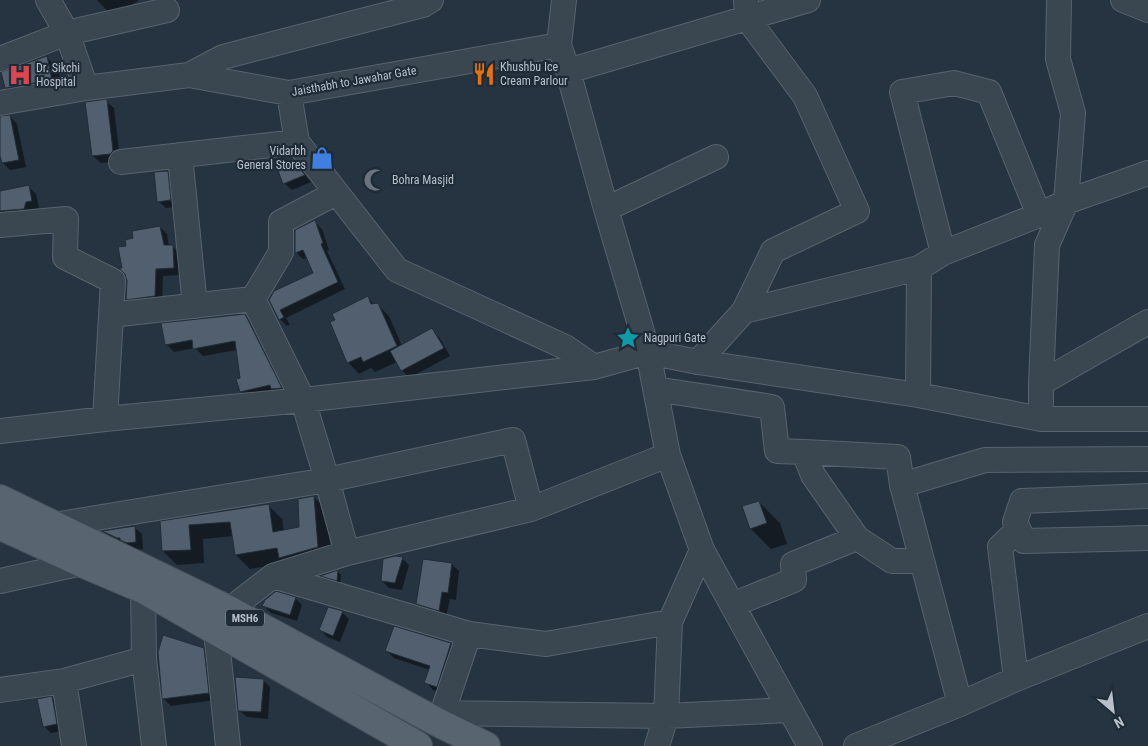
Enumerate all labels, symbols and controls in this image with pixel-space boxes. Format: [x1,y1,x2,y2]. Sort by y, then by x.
place label: Khushbu Ice Cream Parlour [500,60,568,88]
place label: Dr. Sikchi Hospital [36,61,80,89]
restaurant icon: Khushbu Ice Cream Parlour [471,61,497,87]
hospital icon: Dr. Sikchi Hospital [7,62,33,88]
street label: Jaisthabh to Jawahar Gate [290,63,418,99]
place label: Vidarbh General Stores [237,144,306,172]
shop icon: Vidarbh General Stores [309,145,335,171]
mosque icon: Bohra Masjid [362,167,388,193]
place label: Bohra Masjid [392,173,454,187]
place icon: Nagpuri Gate [615,325,641,351]
place label: Nagpuri Gate [644,331,706,345]
road number: MSH6 [226,610,264,626]
north arrow [1088,686,1138,736]
text: N [1112,713,1127,732]

